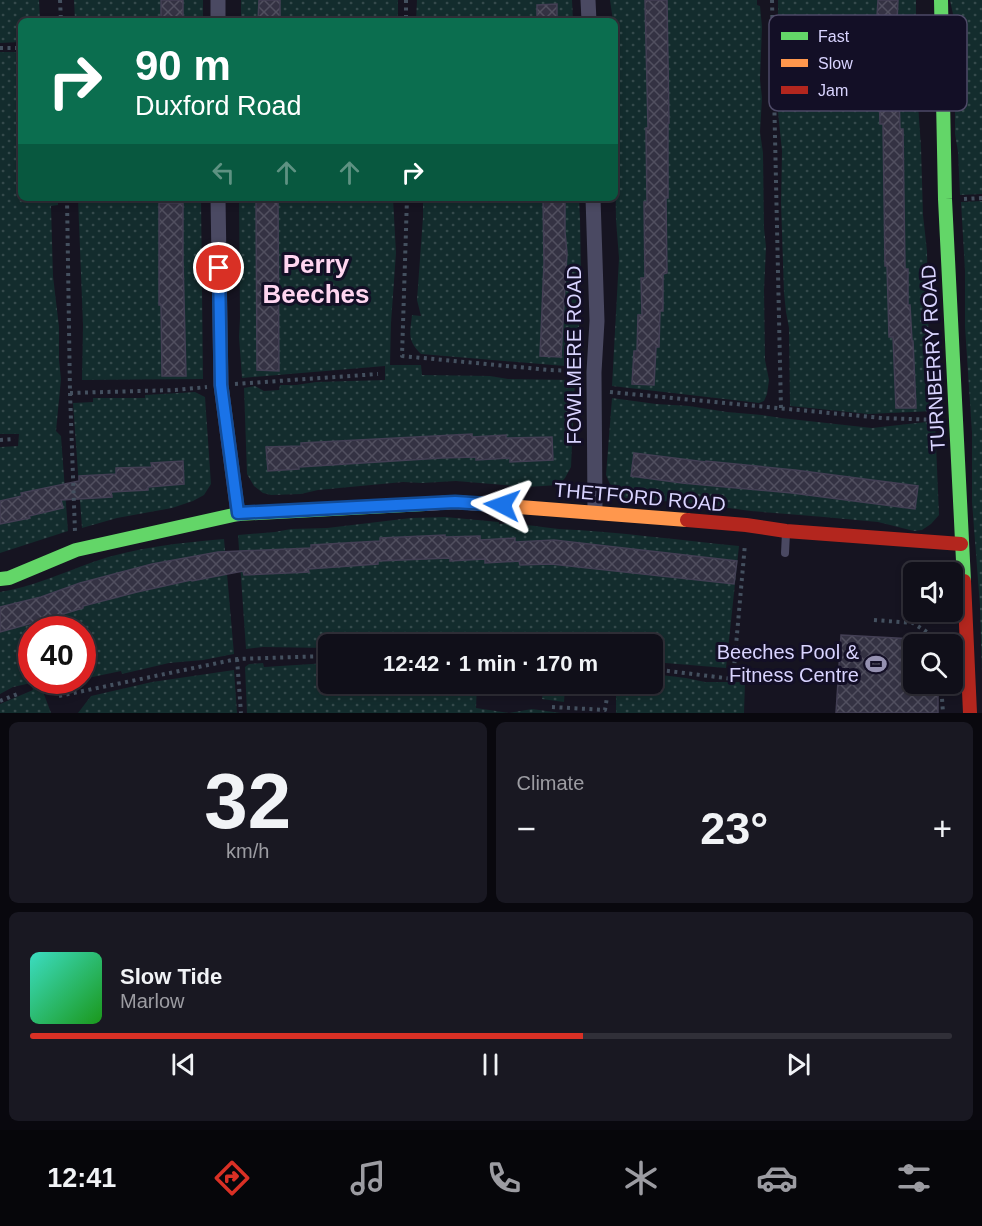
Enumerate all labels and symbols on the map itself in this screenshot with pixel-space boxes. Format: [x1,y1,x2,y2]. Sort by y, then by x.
legend [769,15,967,111]
text: Fast [818,28,850,45]
text: Slow [818,55,853,72]
text: Jam [818,82,848,99]
pin [193,242,244,293]
district label: Perry Beeches [263,249,369,309]
street label: TURNBERRY ROAD [917,264,949,452]
street label: FOWLMERE ROAD [563,266,585,444]
position arrow [470,473,534,537]
street label: THETFORD ROAD [553,479,727,515]
speed limit sign: 40 [18,616,96,694]
place label: Beeches Pool & Fitness Centre [717,641,860,686]
sports icon: Beeches Pool & Fitness Centre [864,652,888,676]

